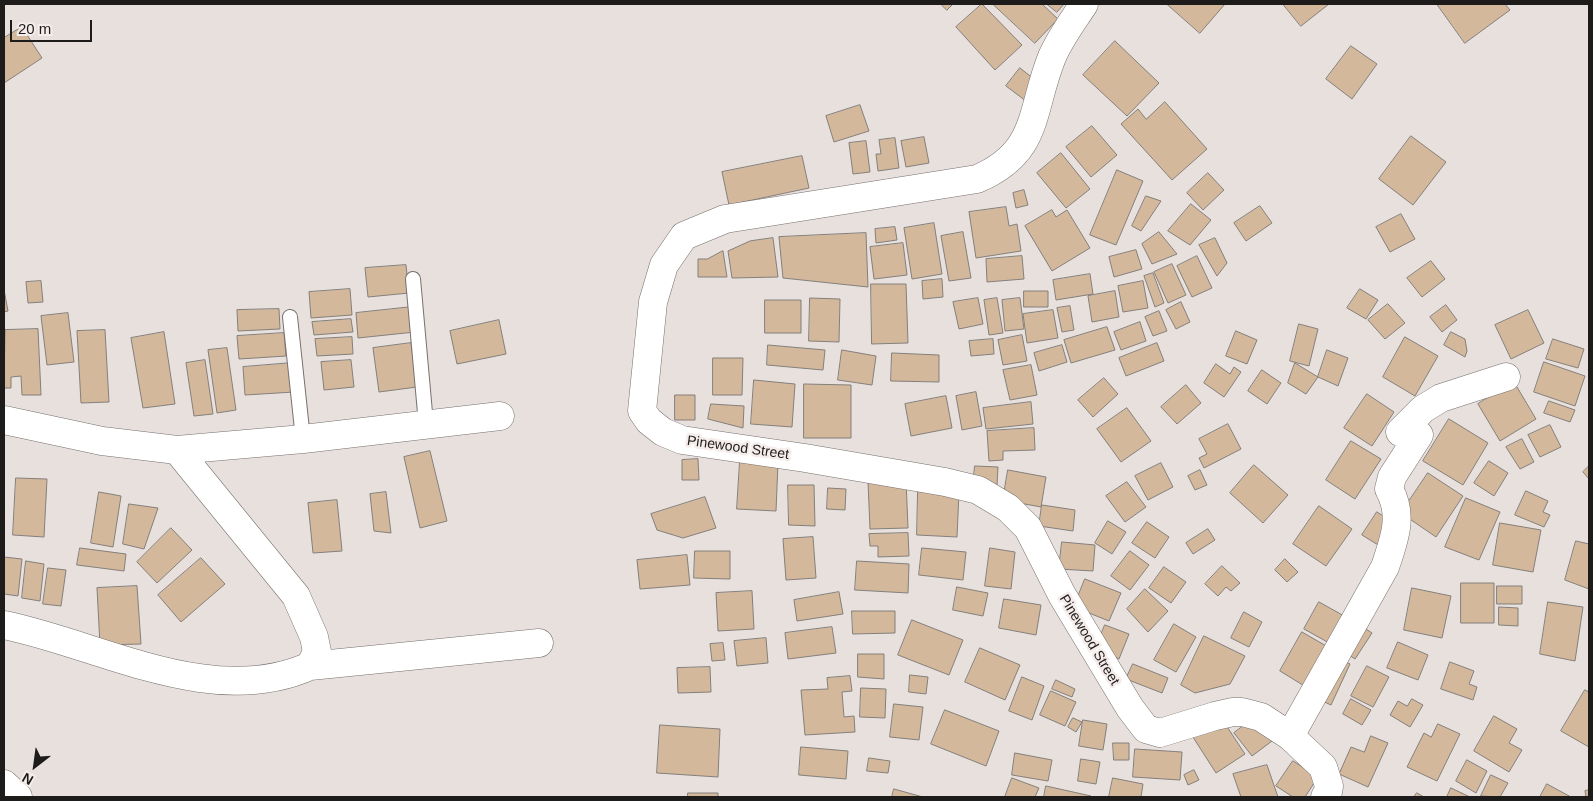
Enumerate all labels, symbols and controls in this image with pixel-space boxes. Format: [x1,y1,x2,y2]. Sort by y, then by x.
scale bar [12,10,95,42]
text: 20 m [18,20,51,37]
street label: Pinewood Street [686,433,790,463]
street label: Pinewood Street [1055,592,1123,688]
north arrow [10,741,60,791]
text: N [19,770,36,788]

